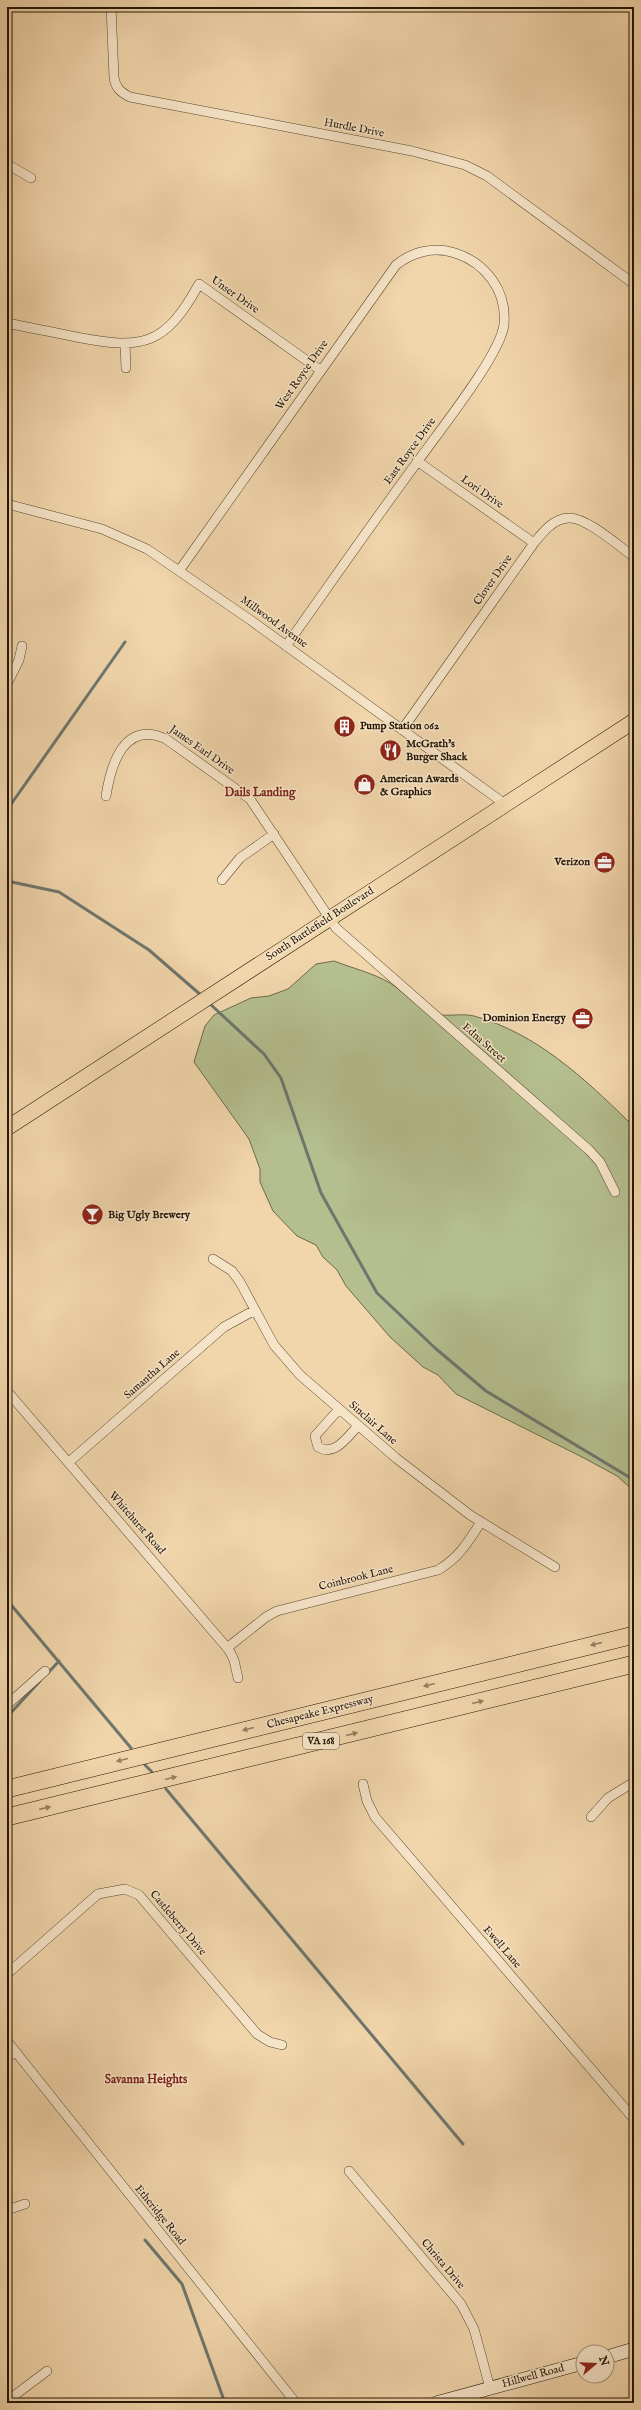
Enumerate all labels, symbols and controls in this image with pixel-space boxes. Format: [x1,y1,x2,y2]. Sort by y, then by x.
street label: Hurdle Drive [323,115,385,141]
street label: Unser Drive [208,273,262,317]
street label: West Royce Drive [273,337,331,413]
street label: East Royce Drive [381,415,439,487]
street label: Lori Drive [458,472,506,512]
street label: Clover Drive [470,552,516,608]
street label: Millwood Avenue [238,593,310,651]
building icon: Pump Station 062 [332,713,358,739]
place label: Pump Station 062 [360,719,440,733]
street label: James Earl Drive [165,721,237,778]
restaurant icon: McGrath's Burger Shack [377,737,403,763]
place label: McGrath's Burger Shack [406,737,468,764]
shop icon: American Awards & Graphics [351,772,377,798]
place label: American Awards & Graphics [379,772,459,799]
district label: Dails Landing [225,785,296,801]
office icon: Verizon [592,849,618,875]
place label: Verizon [553,855,590,869]
street label: South Battlefield Boulevard [263,884,377,964]
office icon: Dominion Energy [569,1005,595,1031]
place label: Dominion Energy [483,1011,567,1025]
street label: Edna Street [459,1020,509,1066]
bar icon: Big Ugly Brewery [79,1202,105,1228]
place label: Big Ugly Brewery [108,1208,191,1222]
street label: Samantha Lane [121,1346,183,1402]
street label: Sinclair Lane [346,1398,400,1448]
street label: Whitehurst Road [106,1489,168,1557]
street label: Coinbrook Lane [317,1562,395,1594]
one-way arrow [590,1641,602,1647]
one-way arrow [423,1682,435,1688]
street label: Chesapeake Expressway [265,1692,375,1732]
one-way arrow [472,1699,484,1705]
one-way arrow [242,1727,255,1733]
one-way arrow [346,1730,358,1736]
road number: VA 168 [303,1733,339,1749]
one-way arrow [116,1758,128,1764]
one-way arrow [165,1774,177,1780]
one-way arrow [39,1805,51,1811]
street label: Castleberry Drive [147,1888,209,1958]
street label: Ewell Lane [480,1923,524,1971]
district label: Savanna Heights [105,2072,188,2088]
street label: Etheridge Road [131,2182,189,2248]
street label: Christa Drive [418,2236,468,2292]
north arrow [575,2344,615,2384]
text: N [595,2353,612,2368]
street label: Hillwell Road [500,2361,566,2391]

